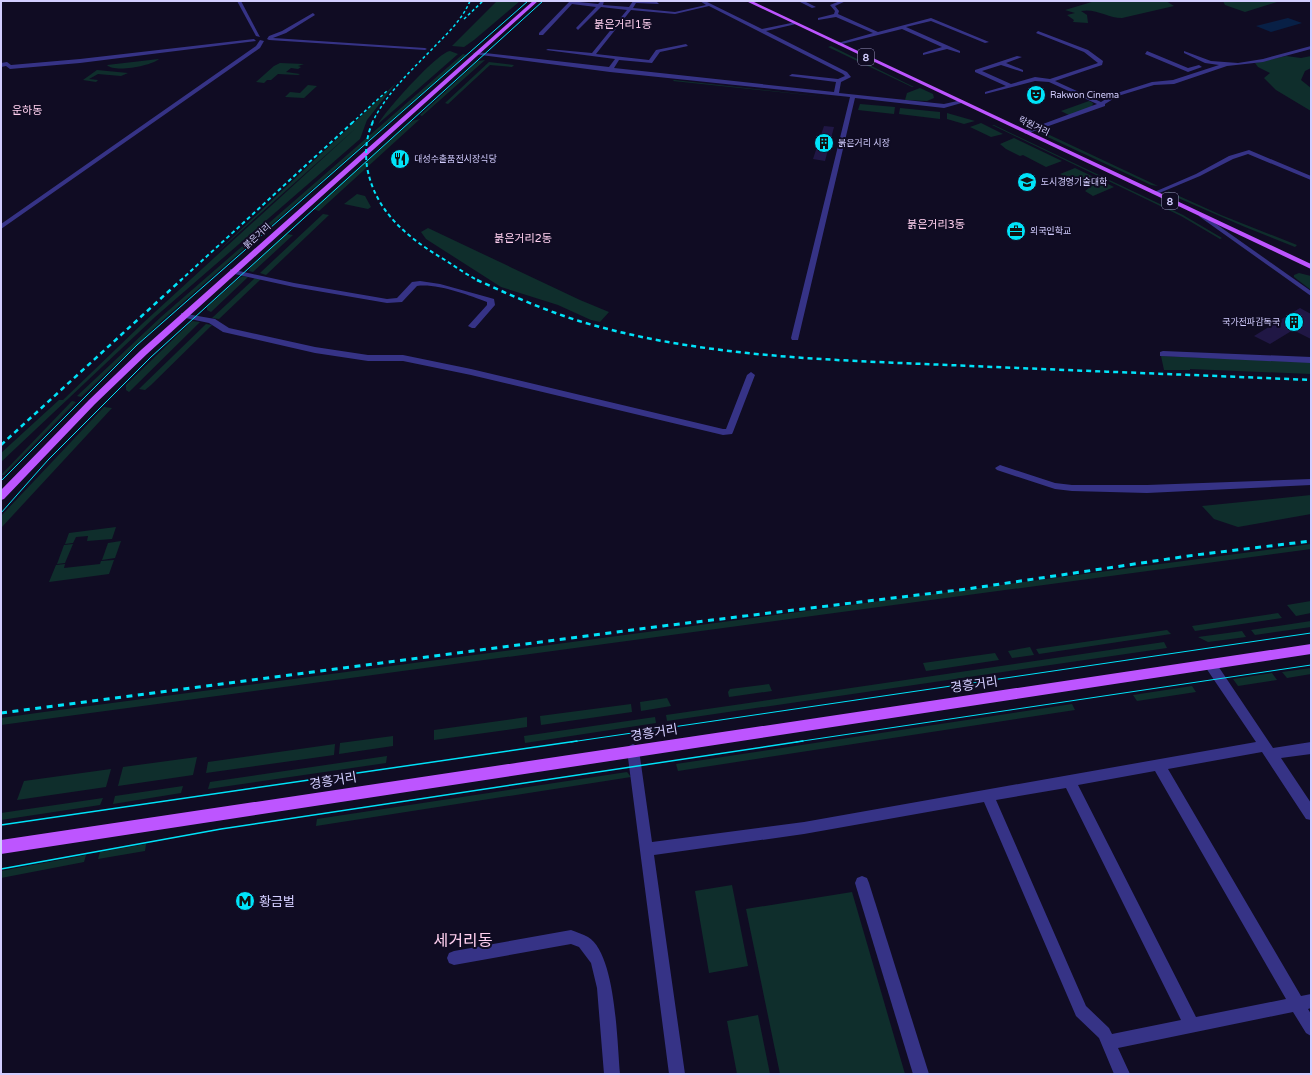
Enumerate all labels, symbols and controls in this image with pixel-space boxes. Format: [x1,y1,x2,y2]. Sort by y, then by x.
district label: 붉은거리1동 [594,18,652,31]
road number: 8 [858,49,874,65]
theatre icon: Rakwon Cinema [1025,84,1047,106]
place label: Rakwon Cinema [1050,90,1119,101]
district label: 운하동 [12,104,42,117]
street label: 락원거리 [1016,114,1051,138]
building icon: 붉은거리 시장 [813,132,835,154]
place label: 붉은거리 시장 [838,138,890,149]
restaurant icon: 대성수출품전시장식당 [389,148,411,170]
place label: 대성수출품전시장식당 [414,154,498,165]
school or university icon: 도시경영기술대학 [1016,171,1038,193]
place label: 도시경영기술대학 [1041,176,1108,188]
road number: 8 [1162,193,1178,209]
district label: 붉은거리3동 [907,218,965,231]
office icon: 외국인학교 [1005,220,1027,242]
street label: 붉은거리 [241,221,273,252]
place label: 외국인학교 [1030,225,1071,237]
district label: 붉은거리2동 [494,232,552,245]
building icon: 국가전파감독국 [1283,311,1305,333]
place label: 국가전파감독국 [1222,317,1281,328]
street label: 경흥거리 [949,674,999,696]
street label: 경흥거리 [629,721,679,745]
street label: 경흥거리 [308,769,358,793]
metro station icon: 황금벌 [234,890,256,912]
place label: 황금벌 [259,894,295,910]
district label: 세거리동 [434,931,493,951]

